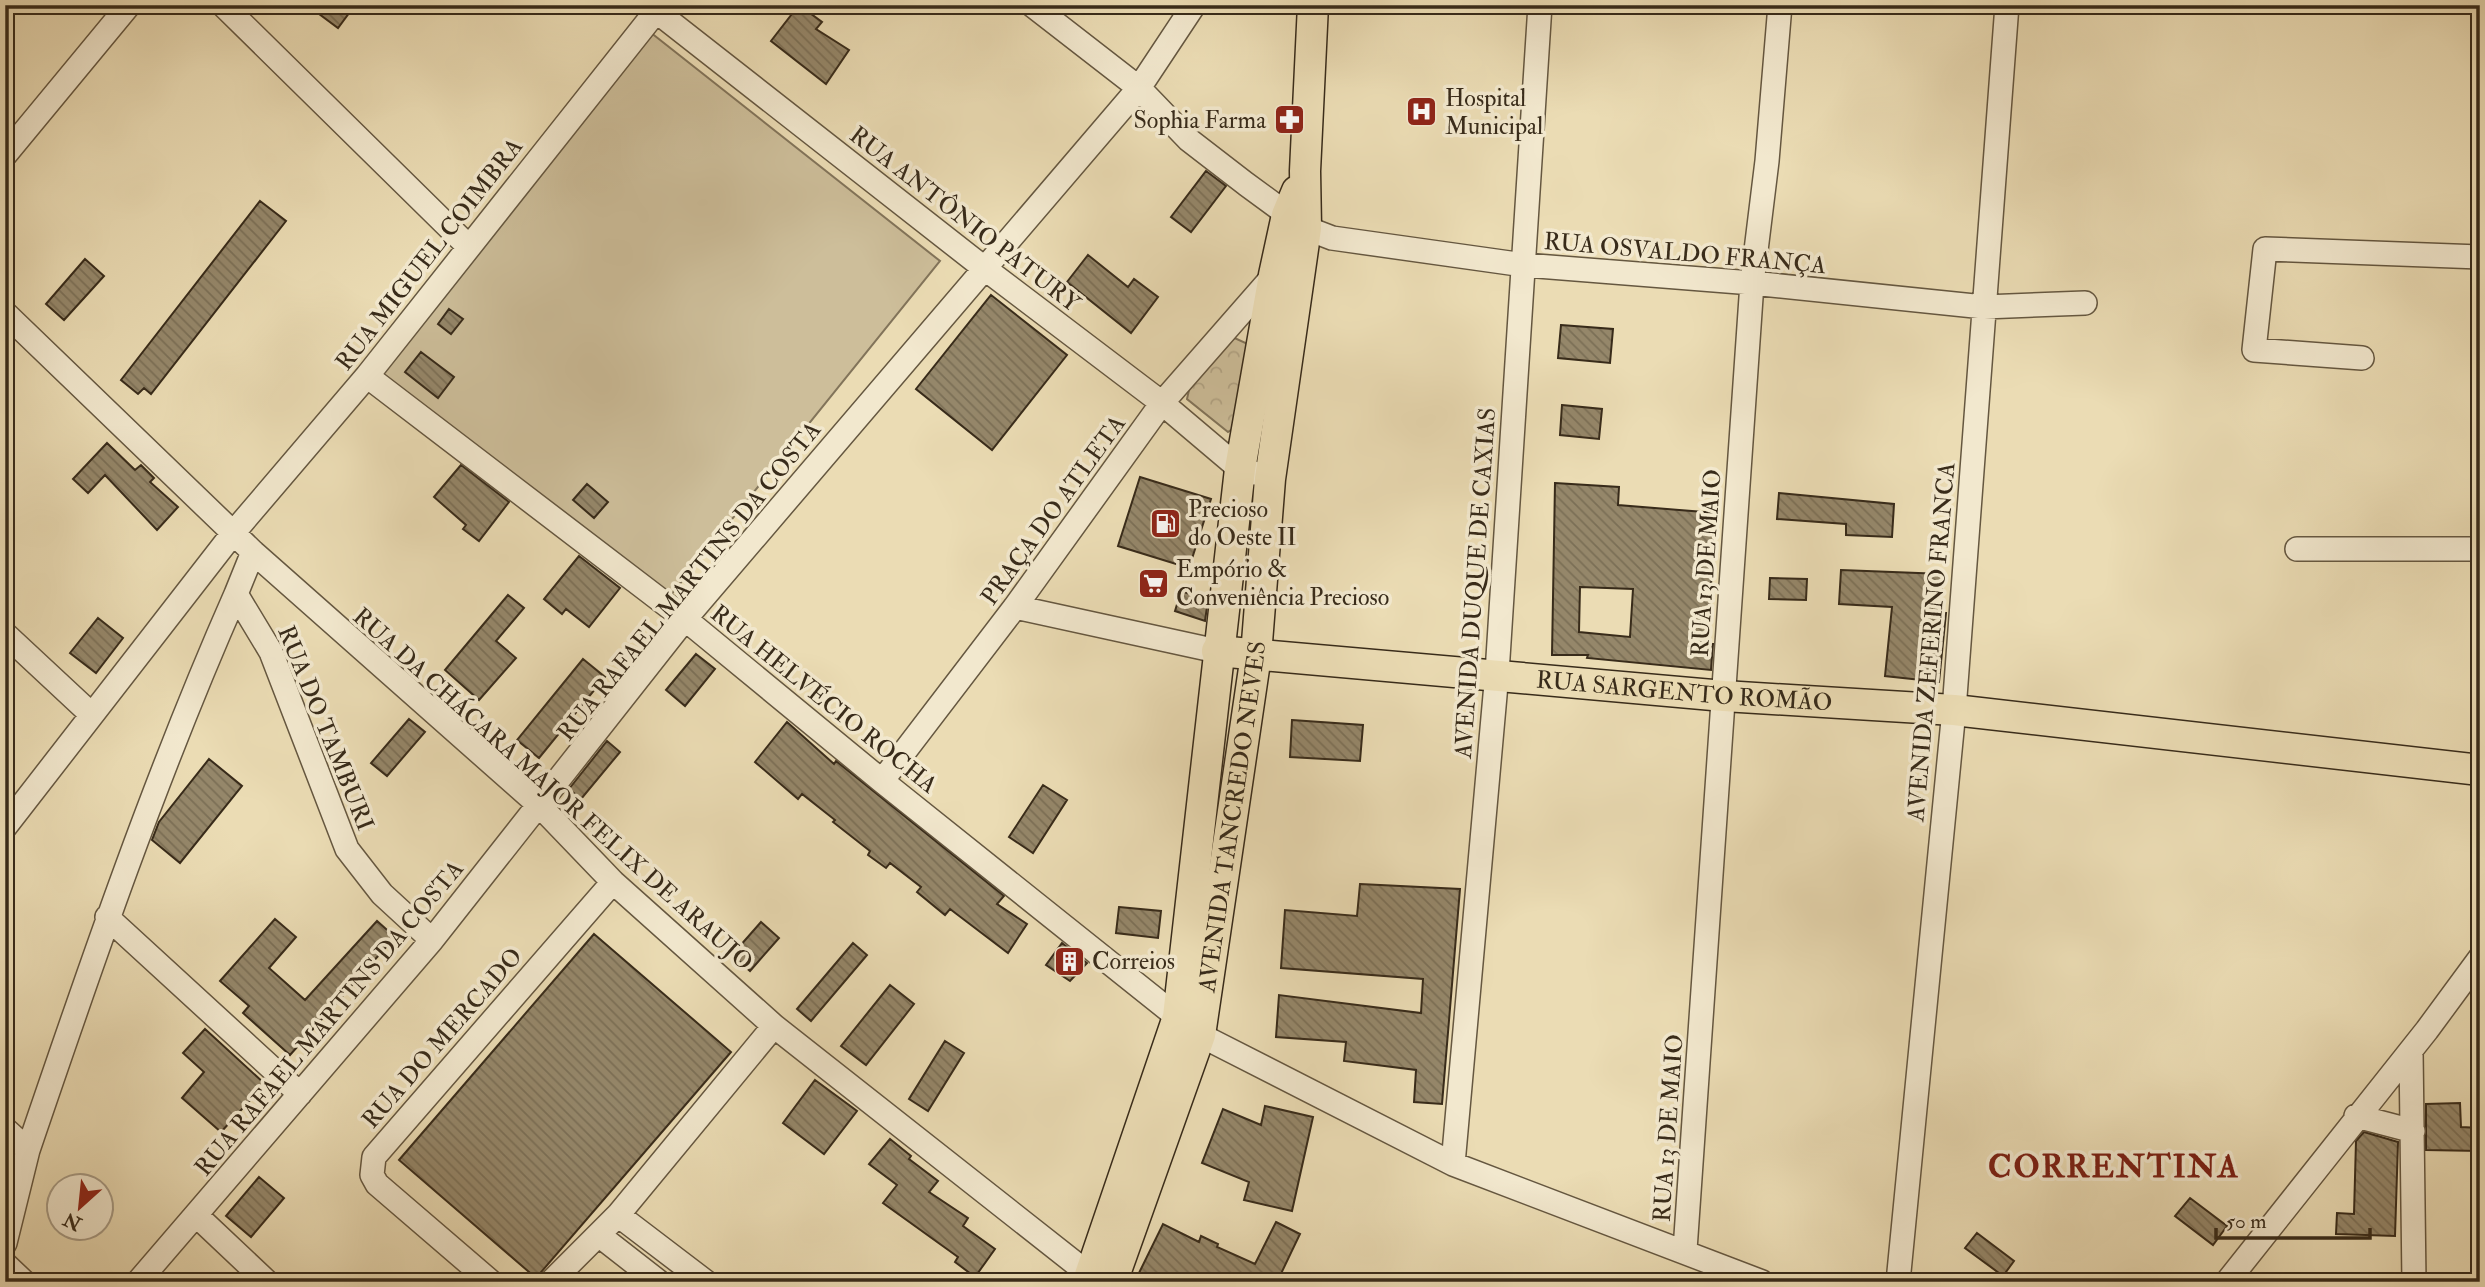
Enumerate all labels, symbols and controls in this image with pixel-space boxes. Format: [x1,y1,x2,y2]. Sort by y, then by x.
place label: Hospital Municipal [1445,83,1543,142]
hospital icon: Hospital Municipal [1405,95,1439,129]
pharmacy icon: Sophia Farma [1272,103,1306,137]
place label: Sophia Farma [1134,105,1267,136]
street label: RUA ANTÔNIO PATURY [843,119,1087,319]
street label: RUA MIGUEL COIMBRA [329,132,530,377]
street label: RUA OSVALDO FRANÇA [1543,226,1827,281]
street label: AVENIDA DUQUE DE CAXIAS [1448,406,1503,761]
street label: PRAÇA DO ATLETA [974,409,1133,611]
street label: RUA RAFAEL MARTINS DA COSTA [551,415,828,748]
street label: AVENIDA ZEFERINO FRANCA [1900,461,1963,824]
street label: RUA 13 DE MAIO [1684,468,1729,658]
place label: Precioso do Oeste II [1188,494,1296,553]
fuel station icon: Precioso do Oeste II [1148,506,1182,540]
place label: Empório & Conveniência Precioso [1176,554,1389,613]
supermarket icon: Empório & Conveniência Precioso [1136,566,1170,600]
street label: RUA HELVÉCIO ROCHA [704,597,944,801]
street label: RUA DA CHÁCARA MAJOR FELIX DE ARAUJO [346,600,760,978]
street label: RUA DO TAMBURI [270,621,381,835]
street label: AVENIDA TANCREDO NEVES [1191,640,1273,995]
street label: RUA SARGENTO ROMÃO [1535,664,1833,719]
street label: RUA RAFAEL MARTINS DA COSTA [188,854,471,1183]
street label: RUA DO MERCADO [355,942,529,1135]
building icon: Correios [1052,944,1086,978]
place label: Correios [1092,946,1175,977]
street label: RUA 13 DE MAIO [1646,1033,1691,1223]
district label: CORRENTINA [1988,1147,2240,1187]
north arrow [46,1172,116,1242]
scale bar [2216,1196,2370,1240]
text: N [59,1206,87,1236]
text: 50 m [2226,1208,2267,1235]

